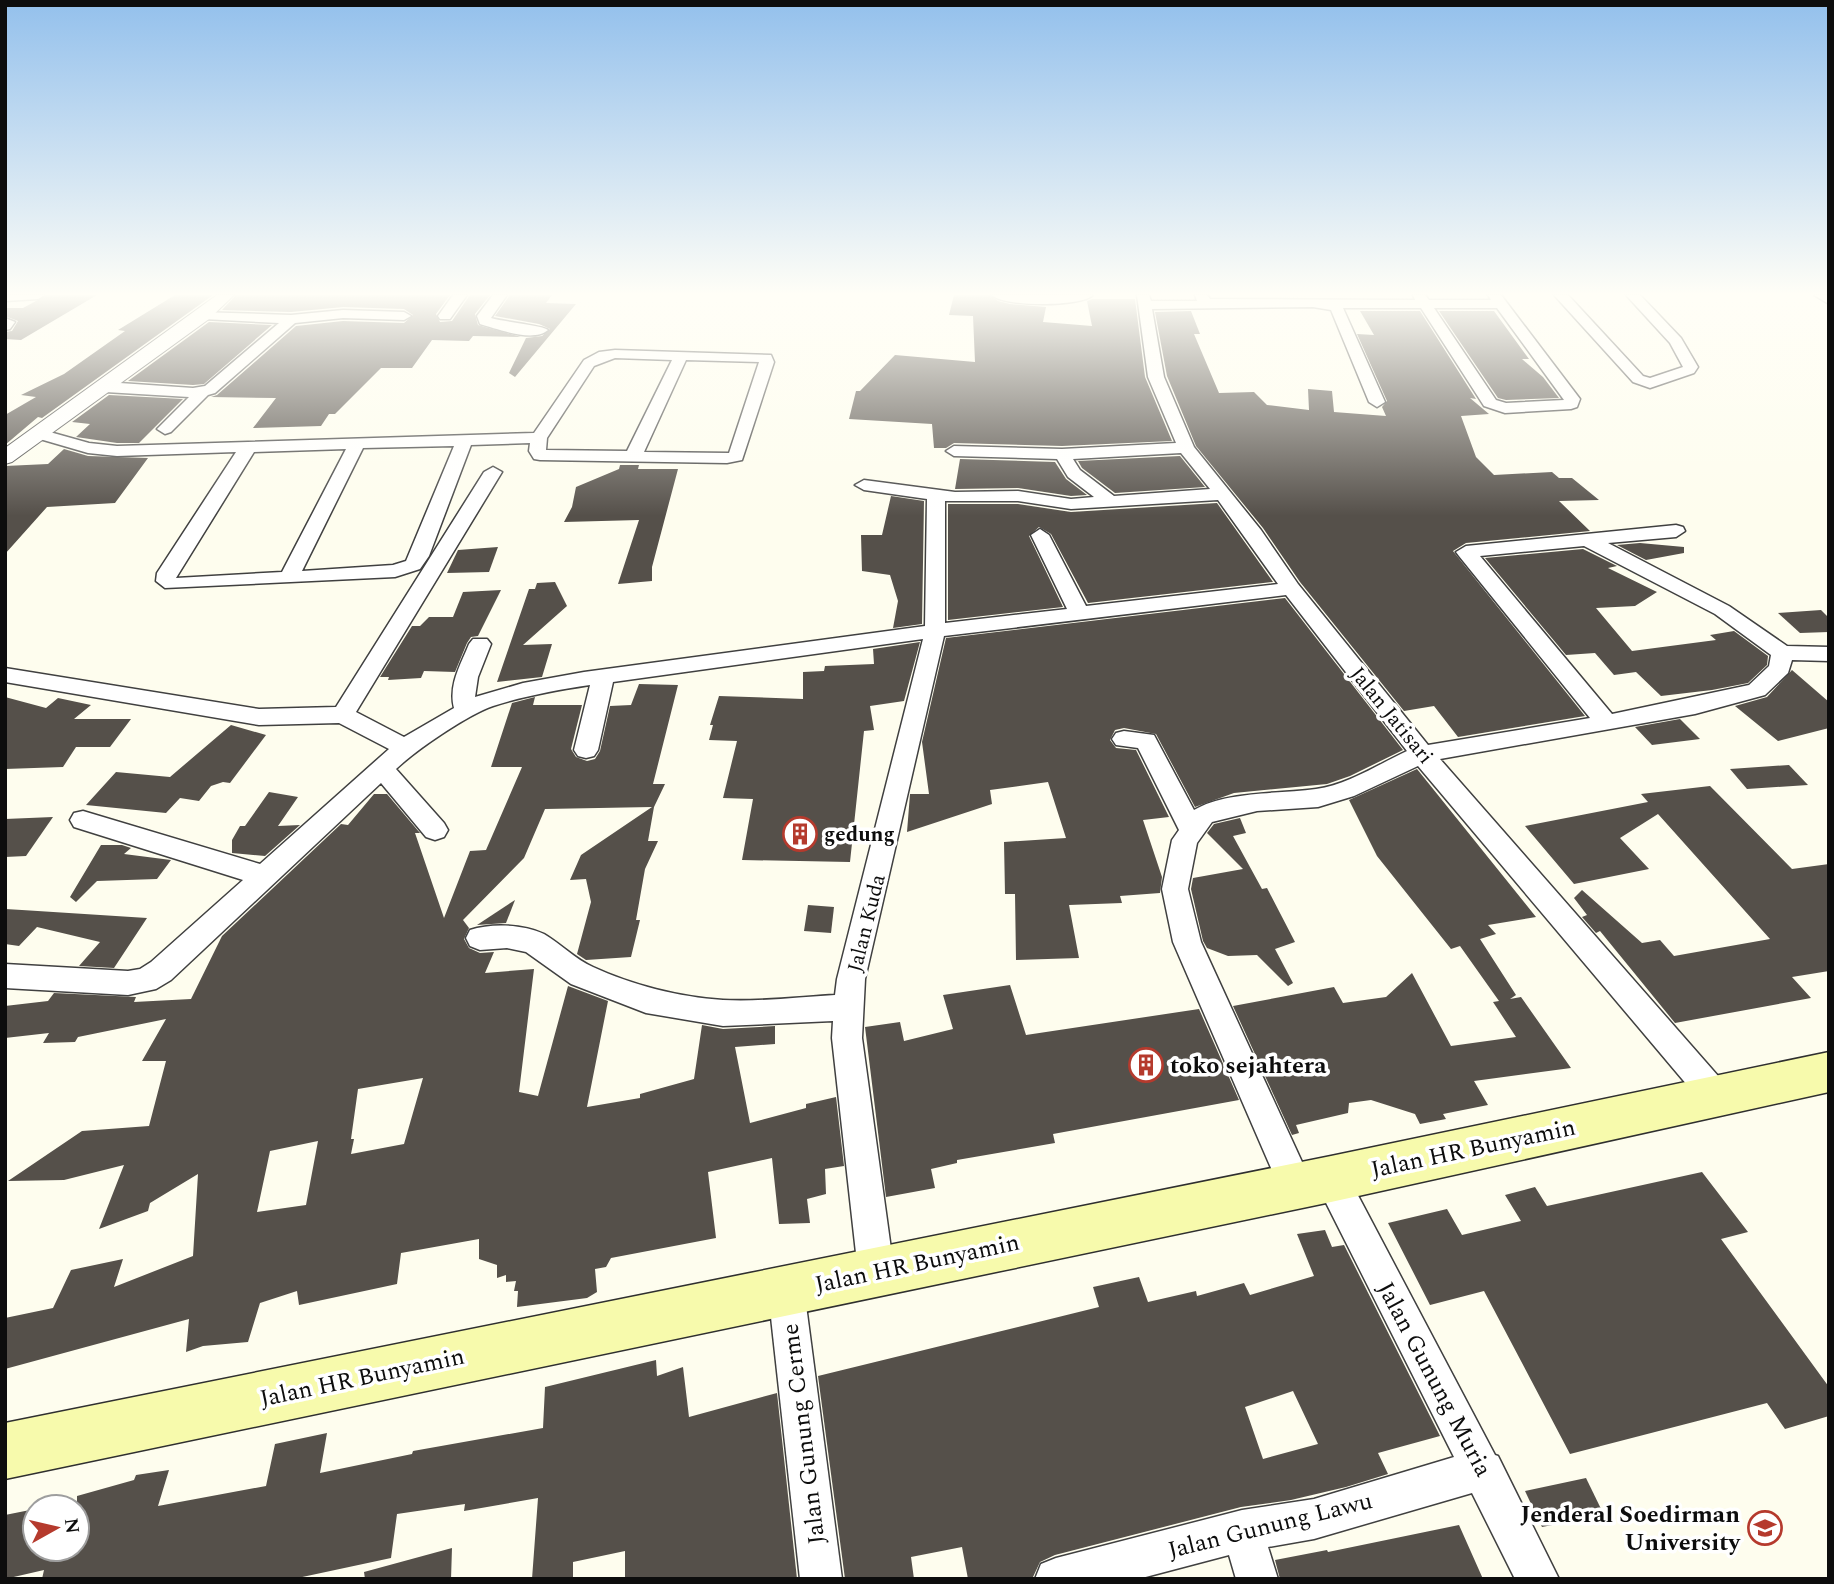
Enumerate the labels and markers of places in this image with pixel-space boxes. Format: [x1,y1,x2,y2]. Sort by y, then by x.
building icon: gedung [781,815,819,853]
place label: gedung [824,819,895,851]
building icon: toko sejahtera [1127,1046,1165,1084]
place label: toko sejahtera [1170,1048,1327,1084]
place label: Jenderal Soedirman University [1520,1497,1742,1561]
school or university icon: Jenderal Soedirman University [1746,1509,1784,1547]

